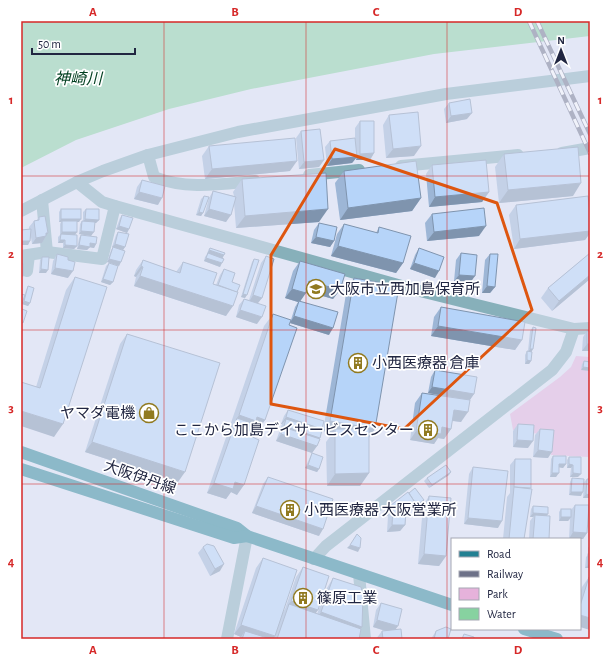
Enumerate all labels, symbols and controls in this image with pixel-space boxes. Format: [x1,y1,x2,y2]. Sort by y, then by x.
text: A [89,6,97,19]
text: B [231,6,239,19]
text: C [373,6,380,19]
text: D [514,6,523,19]
scale bar [32,30,135,56]
north arrow [541,30,581,70]
text: N [557,35,565,46]
text: 50 m [38,38,61,50]
water label: 神崎川 [54,70,104,87]
text: 1 [9,94,13,107]
text: 1 [598,94,602,107]
text: 2 [8,248,14,261]
text: 2 [597,248,603,261]
school or university icon: 大阪市立西加島保育所 [305,278,327,300]
place label: 大阪市立西加島保育所 [330,281,480,297]
building icon: 小西医療器 倉庫 [347,352,369,374]
place label: 小西医療器 倉庫 [372,355,479,371]
text: 3 [8,402,14,415]
shop icon: ヤマダ電機 [138,402,160,424]
text: 3 [597,402,603,415]
place label: ヤマダ電機 [60,404,135,421]
building icon: ここから加島デイサービスセンター [417,419,439,441]
place label: ここから加島デイサービスセンター [174,422,414,438]
street label: 大阪伊丹線 [102,457,178,497]
building icon: 小西医療器 大阪営業所 [279,499,301,521]
place label: 小西医療器 大阪営業所 [304,502,456,518]
legend [451,538,581,630]
text: Road [487,548,511,560]
text: 4 [8,556,15,569]
text: 4 [597,556,604,569]
text: Railway [487,568,523,581]
building icon: 篠原工業 [292,587,314,609]
text: Park [487,588,508,600]
place label: 篠原工業 [317,590,377,606]
text: Water [487,608,516,620]
text: A [89,644,97,657]
text: B [231,644,239,657]
text: C [373,644,380,657]
text: D [514,644,523,657]

